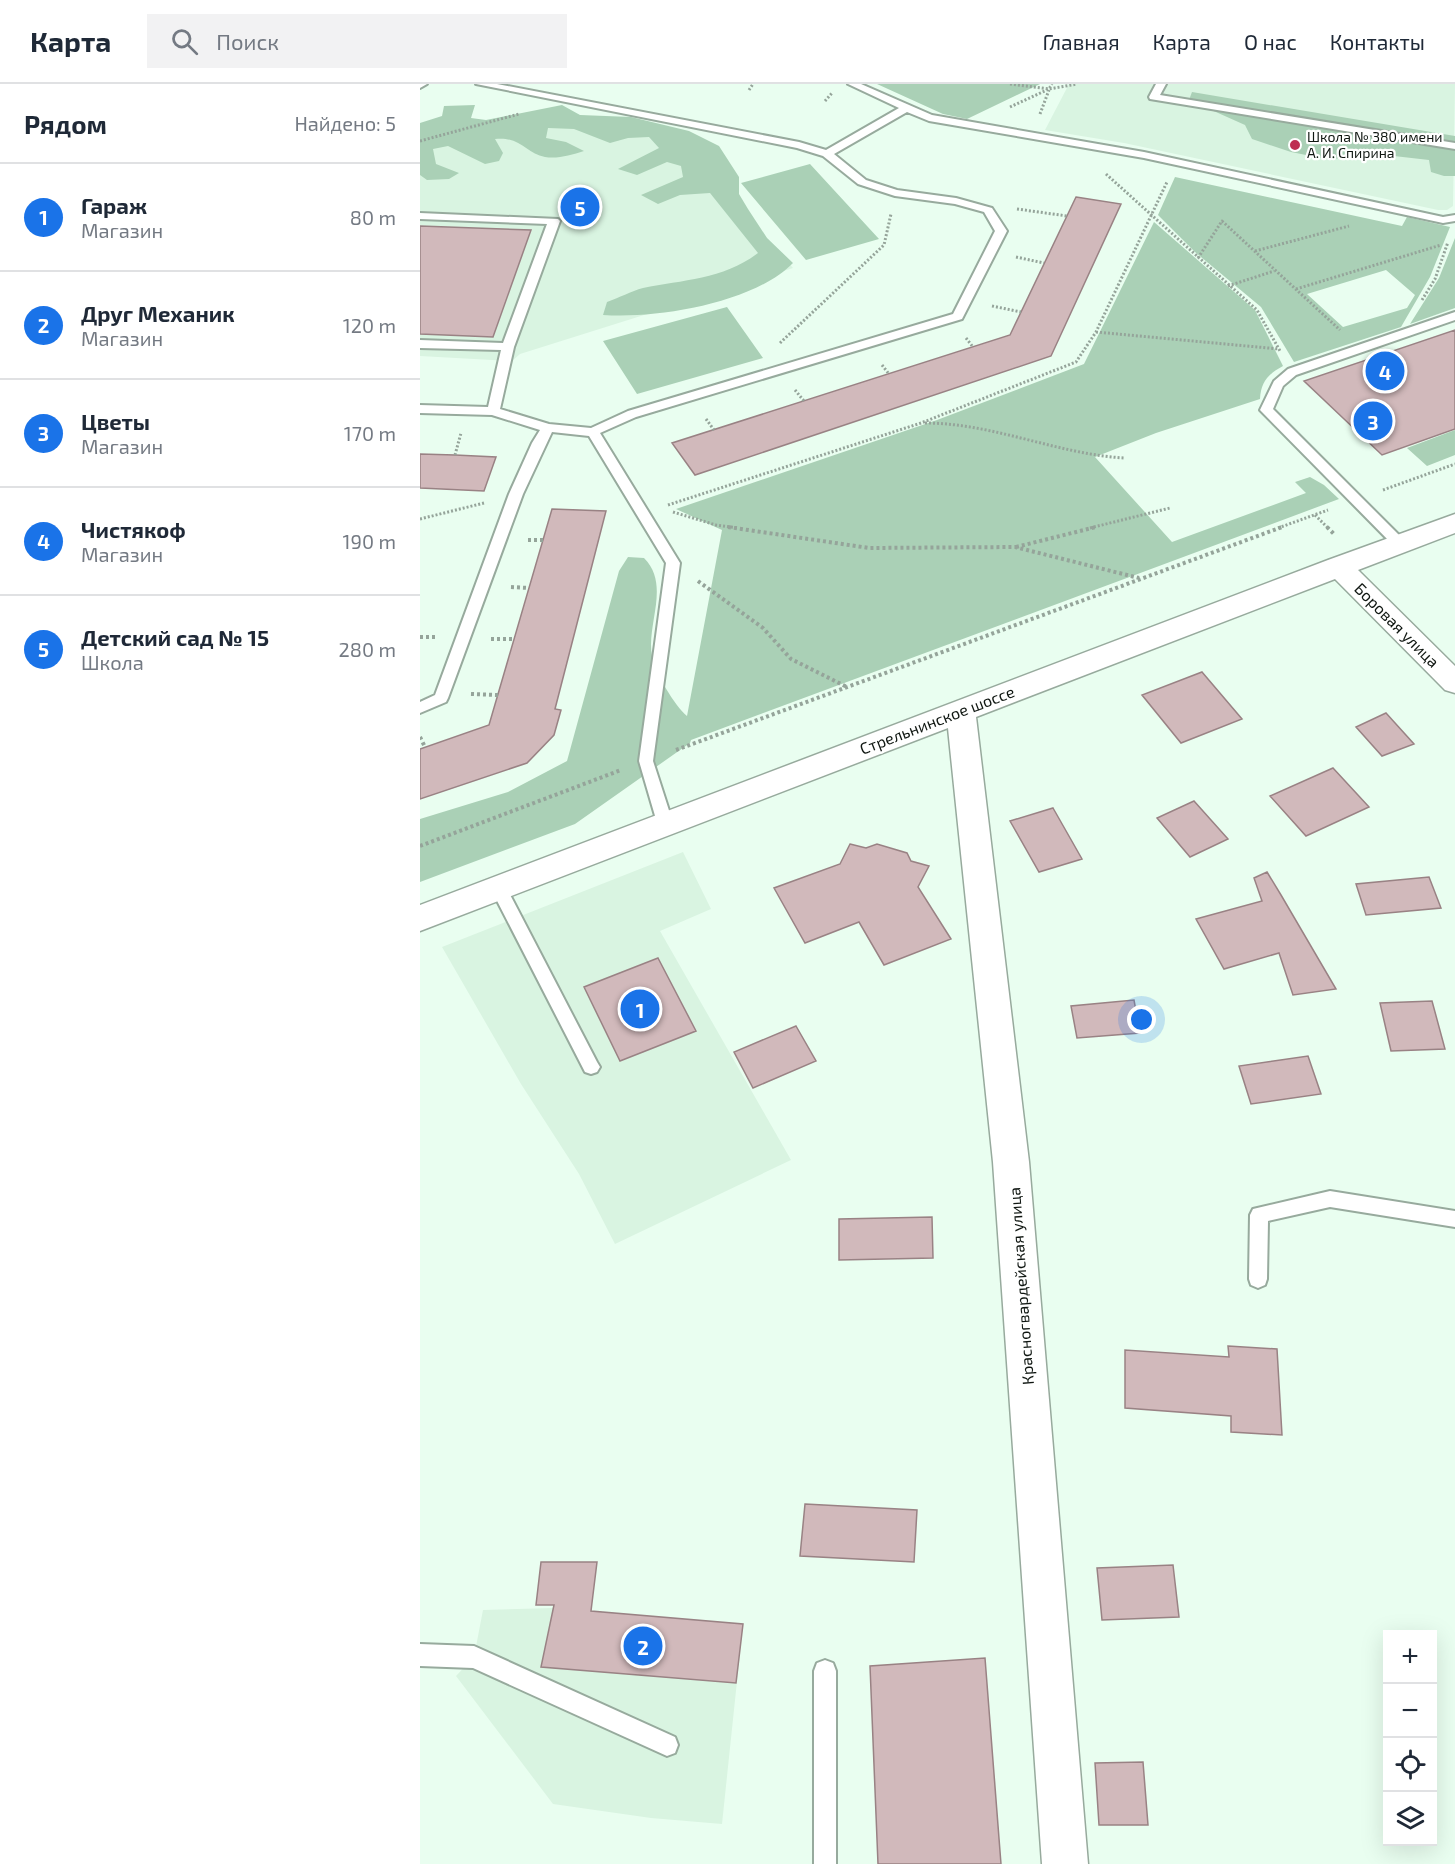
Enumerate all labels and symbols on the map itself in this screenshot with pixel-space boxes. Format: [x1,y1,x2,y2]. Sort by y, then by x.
place label: Школа № 380 имени А. И. Спирина [1307,128,1443,161]
marker: Школа № 380 имени А. И. Спирина [1288,138,1302,152]
pin: 5 [560,184,600,230]
pin: 4 [1366,348,1404,394]
pin: 3 [1354,398,1392,444]
street label: Боровая улица [1350,578,1444,672]
street label: Стрельнинское шоссе [857,681,1017,758]
pin: 1 [620,986,660,1032]
your location [1127,1005,1156,1034]
street label: Красногвардейская улица [1004,1186,1038,1386]
pin: 2 [624,1624,662,1668]

